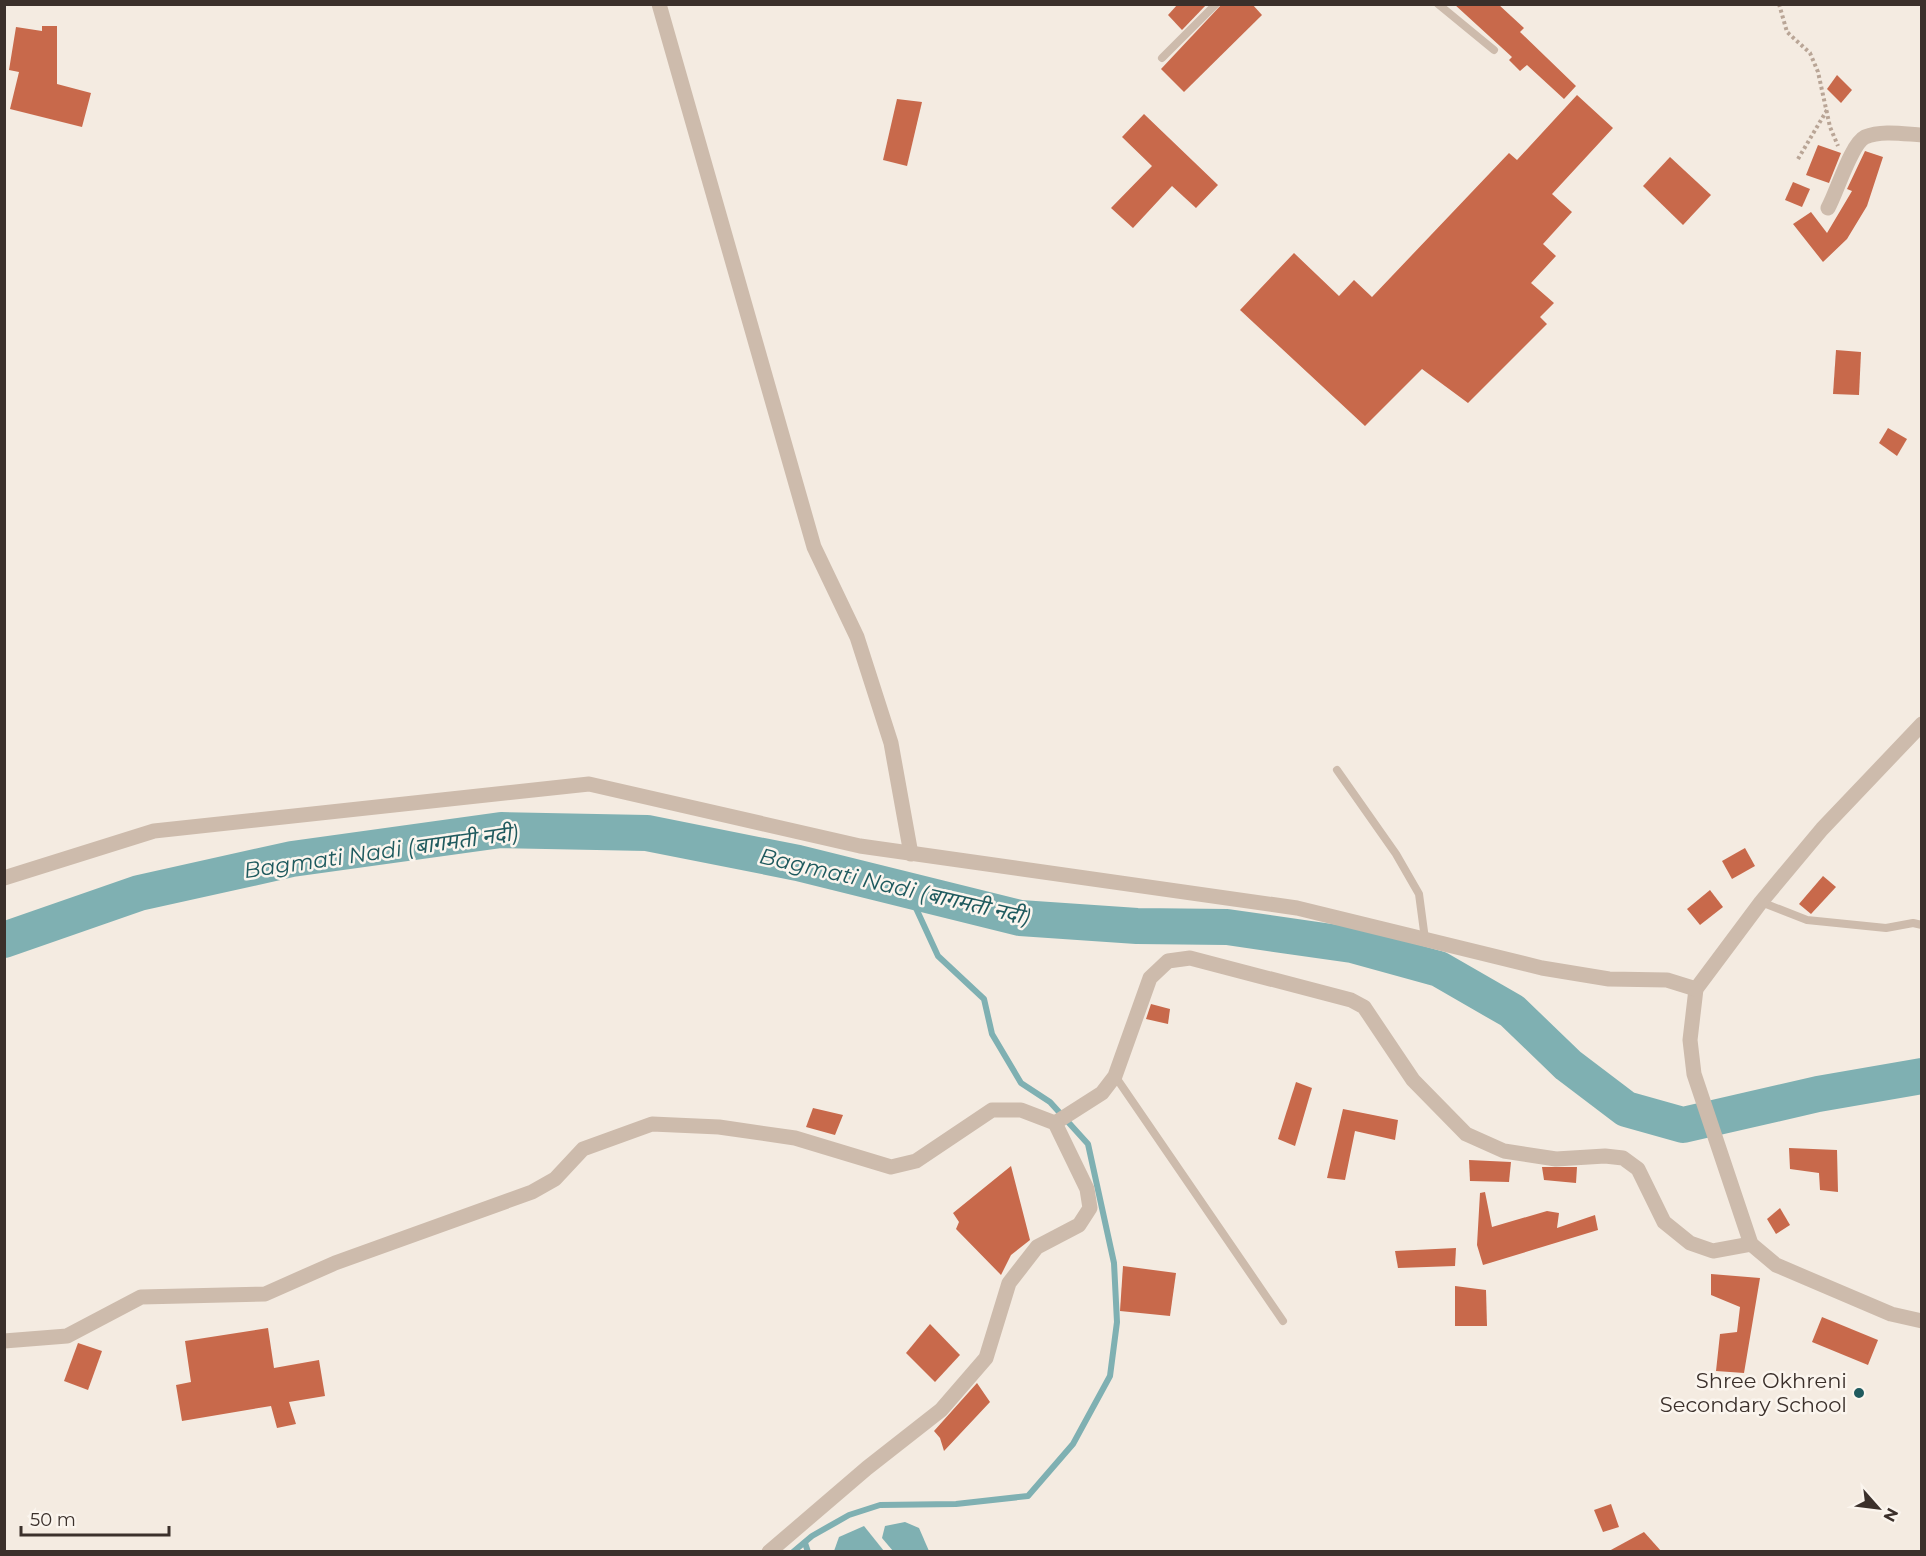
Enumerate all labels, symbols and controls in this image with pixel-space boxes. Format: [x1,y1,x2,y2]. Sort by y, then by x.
water label: Bagmati Nadi (बागमती नदी) [242,819,520,884]
water label: Bagmati Nadi (बागमती नदी) [757,842,1033,931]
place label: Shree Okhreni Secondary School [1660,1368,1847,1417]
marker: Shree Okhreni Secondary School [1852,1386,1866,1400]
north arrow [1848,1478,1908,1538]
scale bar [21,1499,170,1537]
text: N [1879,1505,1902,1525]
text: 50 m [30,1509,76,1531]

